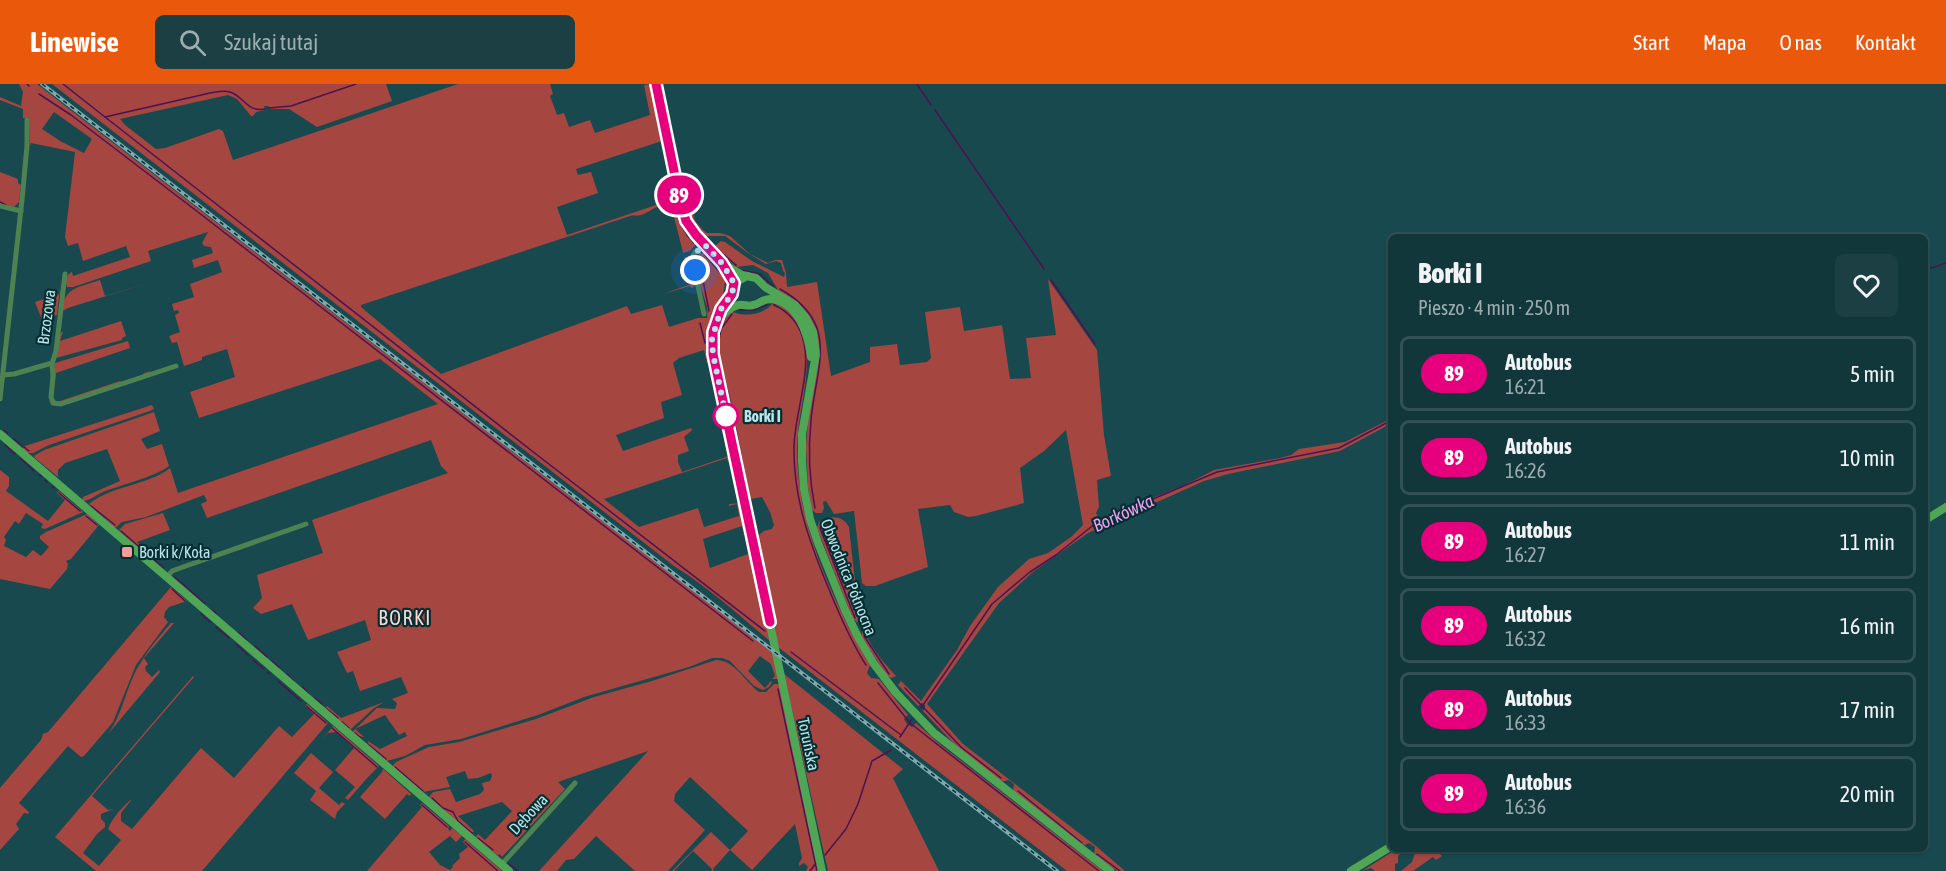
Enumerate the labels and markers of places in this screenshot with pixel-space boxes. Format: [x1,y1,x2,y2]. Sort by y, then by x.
marker: Borki I [713,403,739,429]
place label: Borki I [744,407,781,425]
place label: Borki k/Koła [139,543,210,561]
marker: Borki k/Koła [120,545,134,559]

